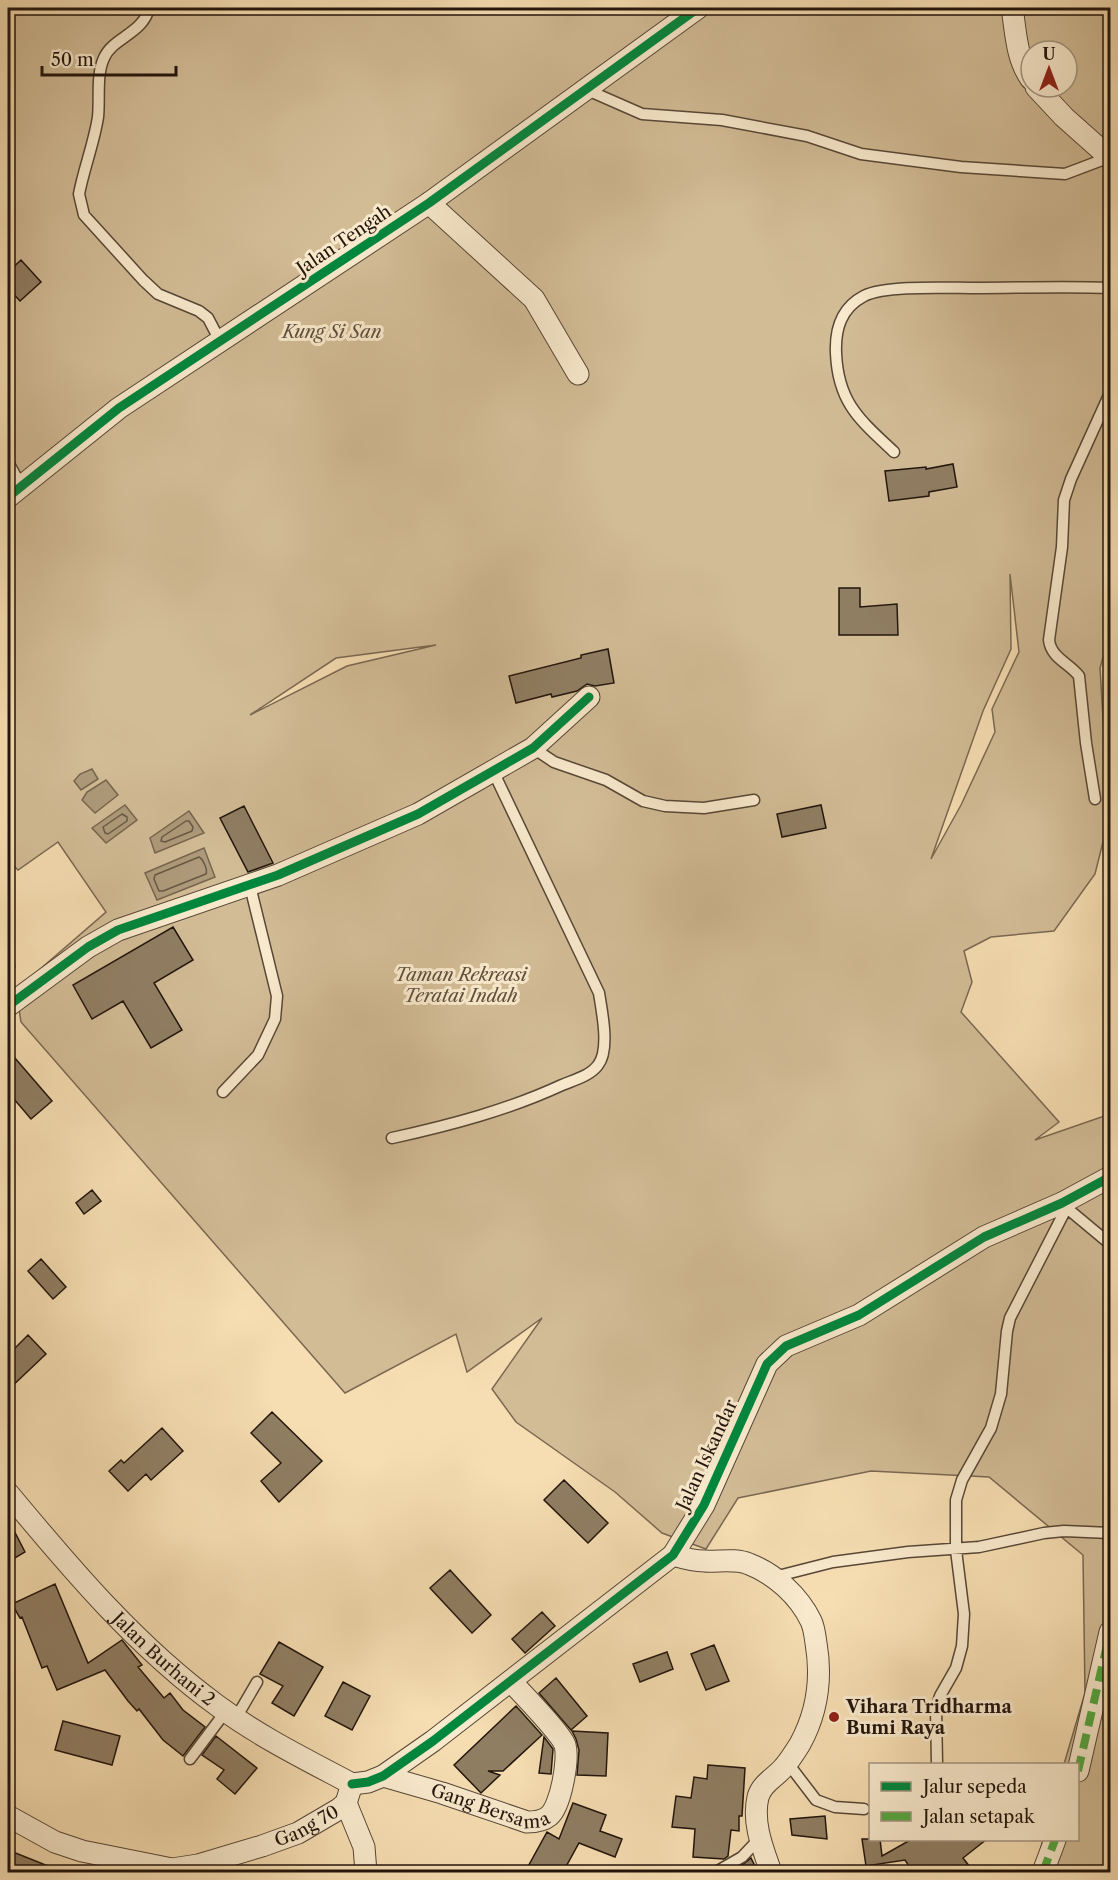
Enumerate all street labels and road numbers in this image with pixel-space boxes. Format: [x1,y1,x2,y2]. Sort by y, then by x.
street label: Jalan Tengah [290,200,395,281]
street label: Jalan Iskandar [670,1396,742,1517]
street label: Jalan Burhani 2 [105,1605,219,1711]
street label: Gang Bersama [428,1779,554,1833]
street label: Gang 70 [271,1800,343,1852]

